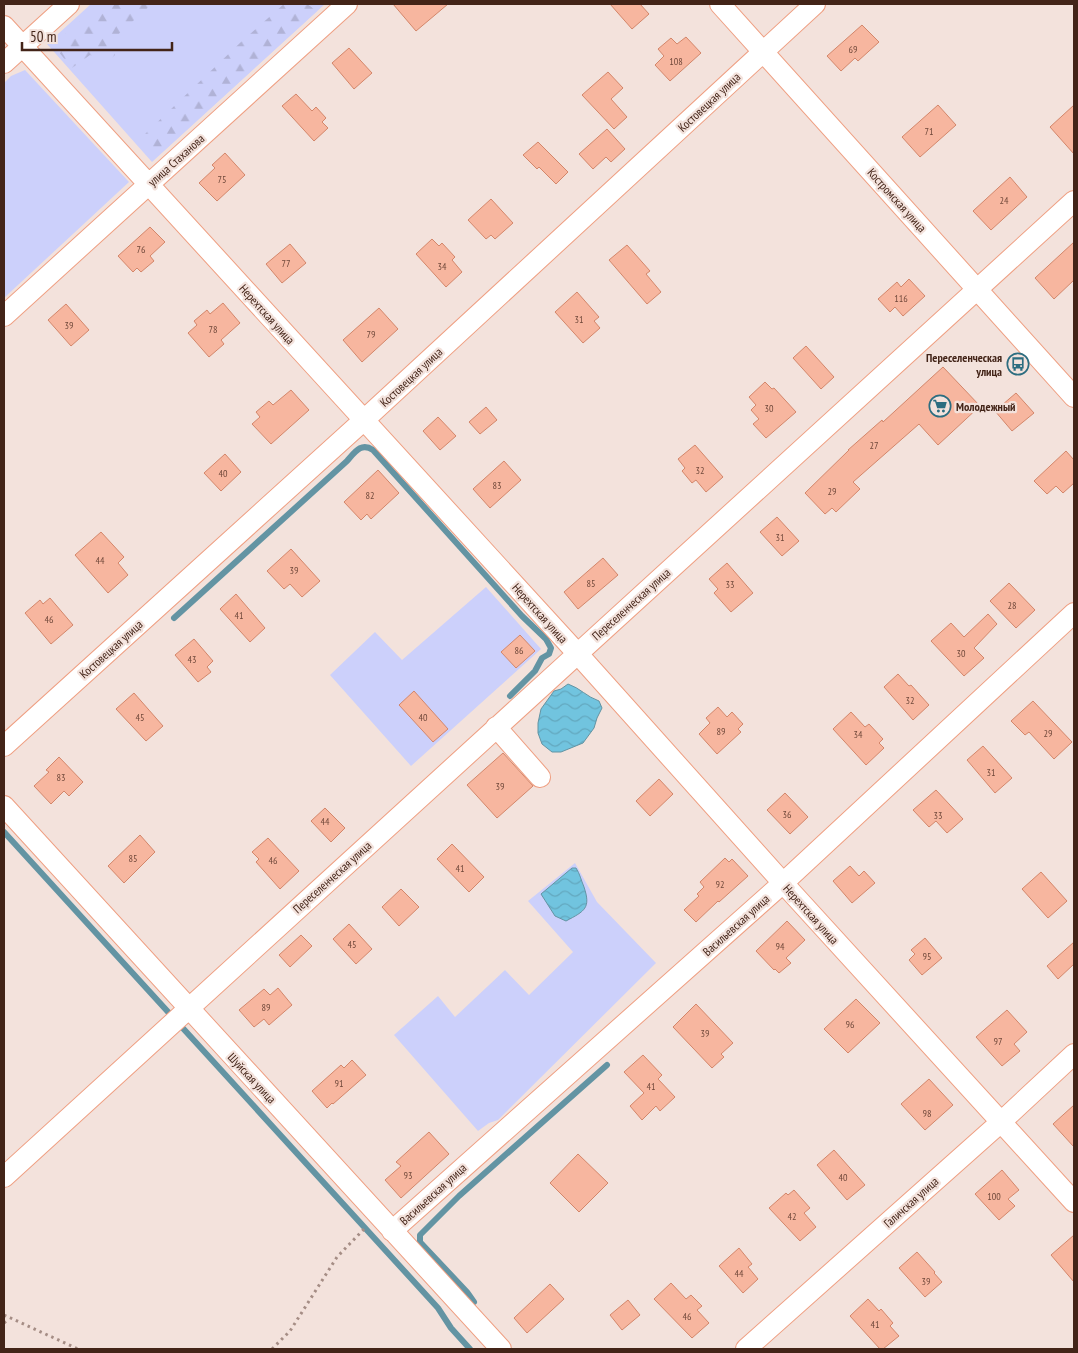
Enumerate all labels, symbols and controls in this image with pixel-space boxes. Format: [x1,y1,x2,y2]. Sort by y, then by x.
scale bar [22,20,172,52]
text: 50 m [30,27,56,46]
house number: 69 [849,43,858,56]
house number: 108 [669,55,683,68]
street label: Костовецкая улица [675,69,743,135]
house number: 71 [925,125,934,138]
street label: улица Стаханова [145,131,207,189]
street label: Костромская улица [864,165,930,235]
house number: 75 [218,173,227,186]
house number: 24 [1000,194,1009,207]
house number: 76 [137,243,146,256]
house number: 77 [282,257,291,270]
house number: 34 [438,260,447,273]
street label: Нерехтская улица [236,281,298,347]
house number: 116 [894,292,908,305]
house number: 31 [575,313,584,326]
house number: 39 [65,319,74,332]
house number: 78 [209,323,218,336]
house number: 79 [367,328,376,341]
street label: Костовецкая улица [377,344,445,410]
place label: Переселенческая улица [926,350,1002,379]
bus stop icon: Переселенческая улица [1006,352,1030,376]
supermarket icon: Молодежный [928,394,952,418]
place label: Молодежный [956,399,1015,414]
house number: 30 [765,402,774,415]
house number: 27 [870,439,879,452]
house number: 32 [696,464,705,477]
house number: 40 [219,467,228,480]
house number: 83 [493,479,502,492]
house number: 29 [828,485,837,498]
house number: 82 [366,489,375,502]
house number: 31 [776,531,785,544]
house number: 44 [96,554,105,567]
house number: 39 [290,564,299,577]
street label: Переселенческая улица [589,565,673,643]
house number: 85 [587,577,596,590]
house number: 33 [726,578,735,591]
street label: Нерехтская улица [509,580,571,646]
house number: 28 [1008,599,1017,612]
house number: 41 [235,609,244,622]
house number: 46 [45,613,54,626]
street label: Костовецкая улица [76,617,146,681]
house number: 86 [515,644,524,657]
house number: 30 [957,647,966,660]
house number: 43 [188,653,197,666]
house number: 32 [906,694,915,707]
house number: 45 [136,711,145,724]
house number: 40 [419,711,428,724]
house number: 89 [717,725,726,738]
house number: 29 [1044,727,1053,740]
house number: 34 [854,728,863,741]
house number: 31 [987,766,996,779]
house number: 83 [57,771,66,784]
house number: 39 [496,780,505,793]
house number: 36 [783,808,792,821]
house number: 33 [934,809,943,822]
house number: 44 [321,815,330,828]
street label: Переселенческая улица [290,838,374,916]
house number: 85 [129,852,138,865]
house number: 46 [269,854,278,867]
house number: 41 [456,862,465,875]
house number: 92 [716,878,725,891]
street label: Нерехтская улица [780,881,842,947]
street label: Васильевская улица [700,891,773,959]
house number: 45 [348,938,357,951]
house number: 94 [776,940,785,953]
house number: 95 [923,950,932,963]
house number: 89 [262,1001,271,1014]
house number: 96 [846,1018,855,1031]
house number: 39 [701,1027,710,1040]
house number: 97 [994,1035,1003,1048]
street label: Шуйская улица [225,1050,279,1107]
house number: 91 [335,1077,344,1090]
house number: 41 [647,1080,656,1093]
house number: 98 [923,1107,932,1120]
street label: Васильевская улица [397,1160,470,1228]
house number: 93 [404,1169,413,1182]
house number: 40 [839,1171,848,1184]
street label: Галичская улица [881,1173,942,1230]
house number: 100 [987,1190,1001,1203]
house number: 42 [788,1210,797,1223]
house number: 44 [735,1267,744,1280]
house number: 39 [922,1275,931,1288]
house number: 46 [683,1310,692,1323]
house number: 41 [871,1318,880,1331]

